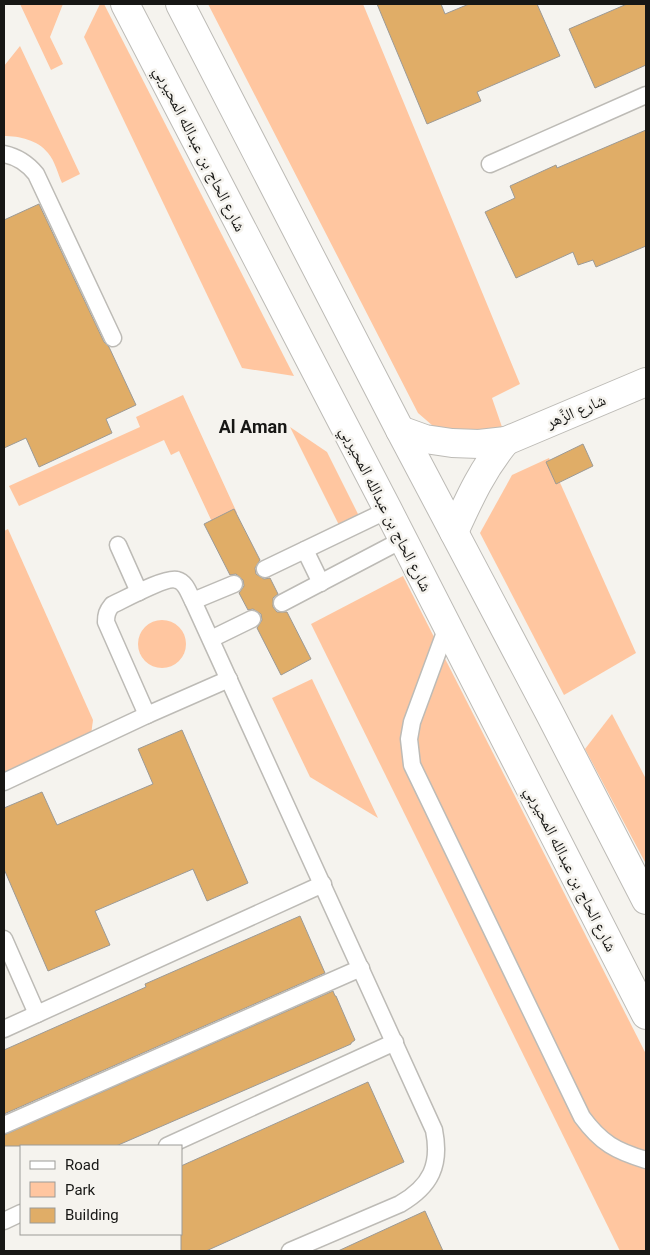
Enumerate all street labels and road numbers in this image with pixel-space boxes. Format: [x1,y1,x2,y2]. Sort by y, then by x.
street label: شارع الحاج بن عبدالله المحيربي [147,63,250,236]
street label: شارع الزَّهر [543,390,609,433]
street label: شارع الحاج بن عبدالله المحيربي [333,423,436,596]
street label: شارع الحاج بن عبدالله المحيربي [518,783,621,956]

